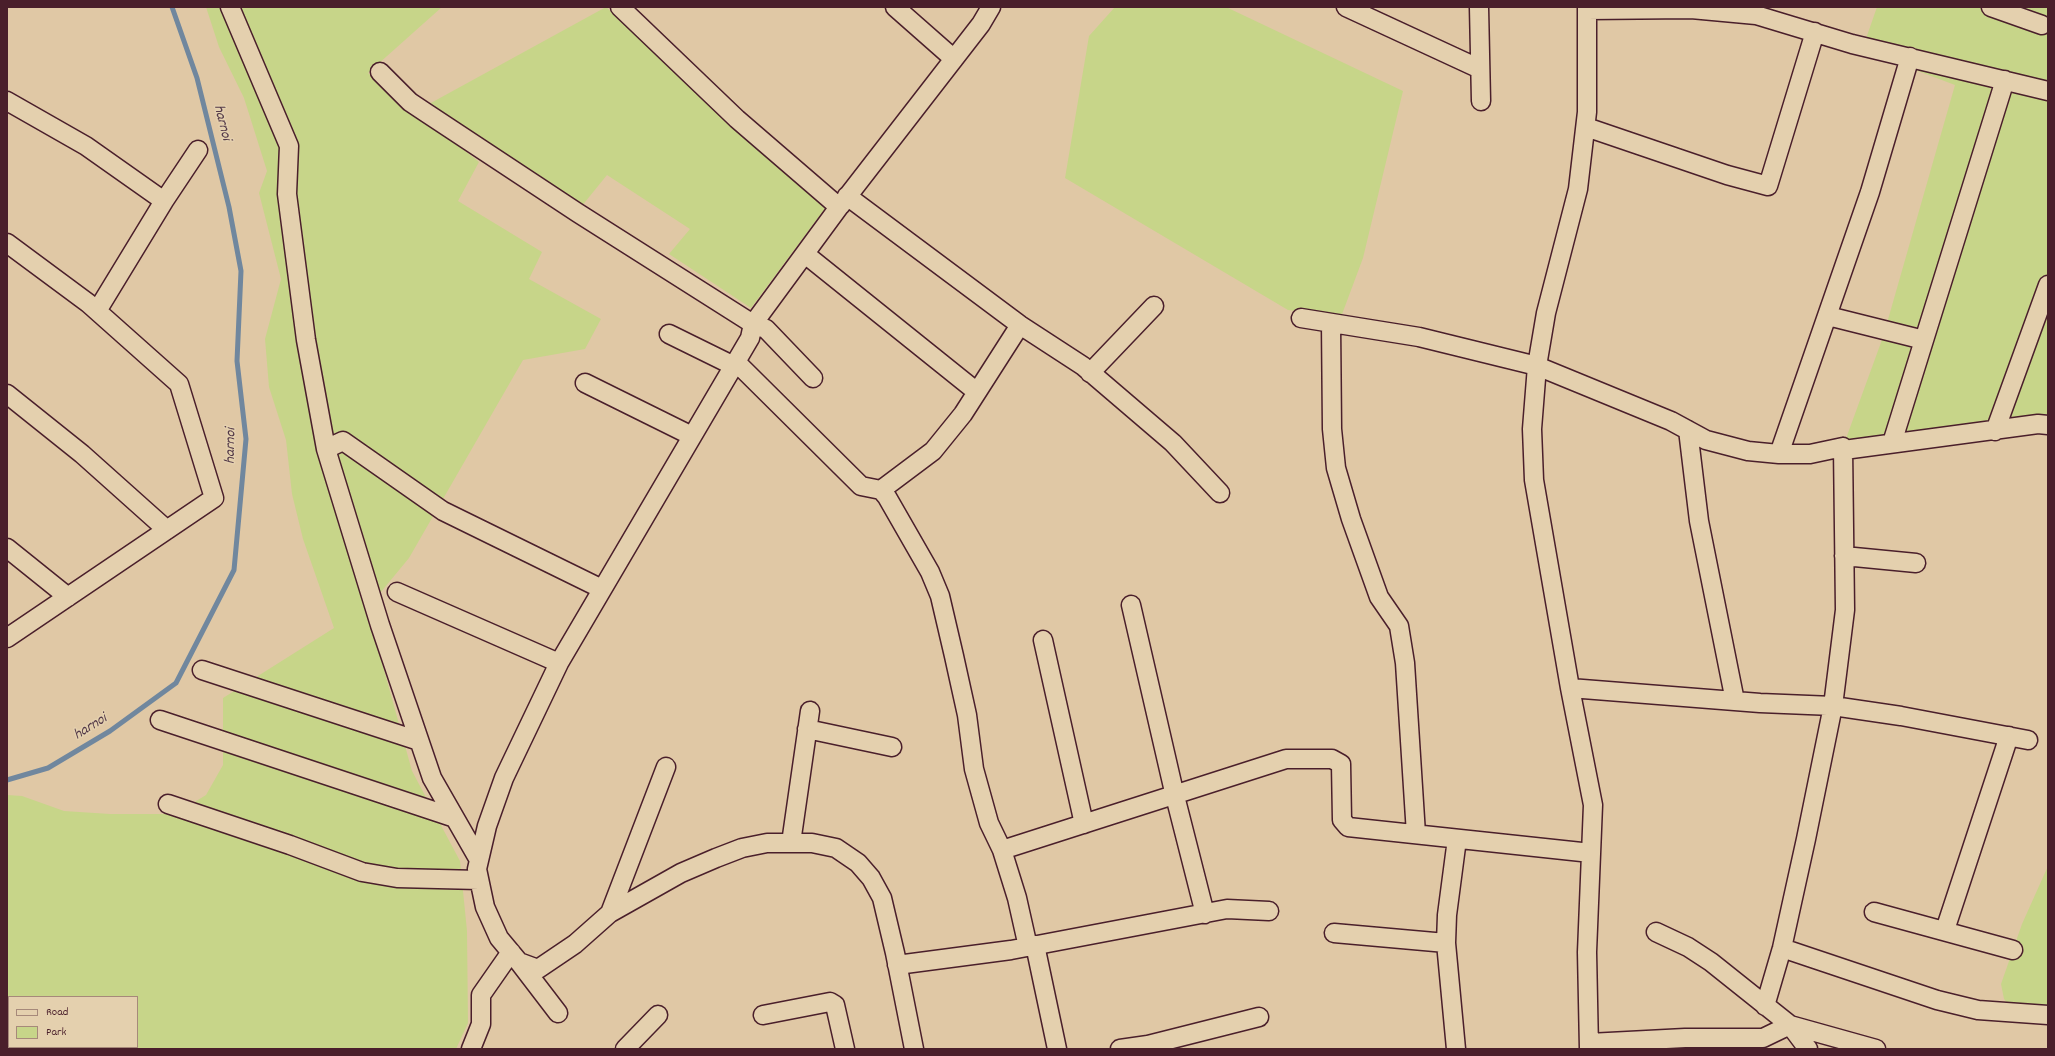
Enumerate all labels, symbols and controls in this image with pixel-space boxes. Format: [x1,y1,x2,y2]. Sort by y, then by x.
water label: harnoi [208,103,234,143]
water label: harnoi [223,428,241,464]
water label: harnoi [71,711,111,745]
legend [8,996,138,1048]
text: Road [46,1004,68,1021]
text: Park [46,1024,66,1041]

